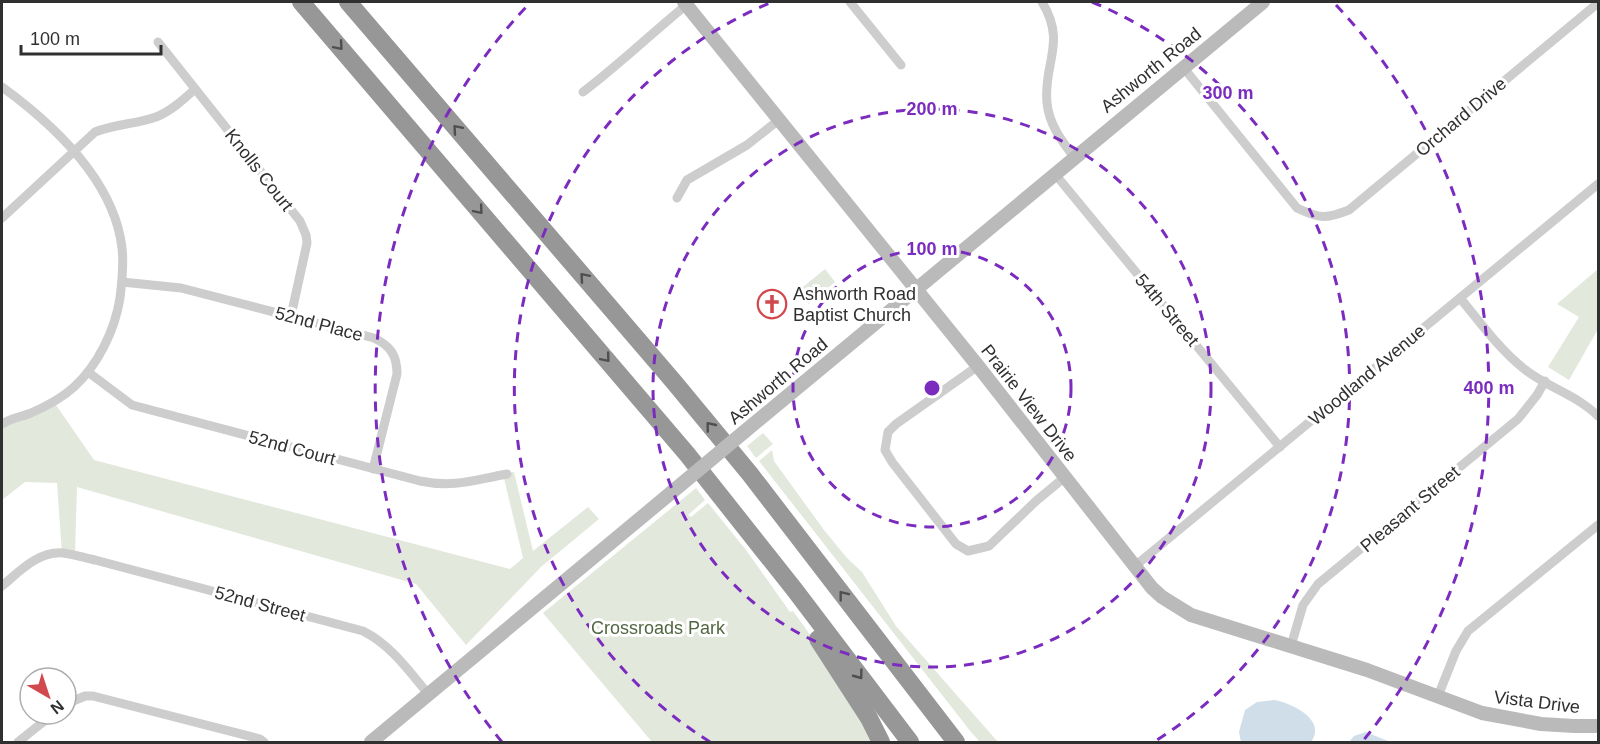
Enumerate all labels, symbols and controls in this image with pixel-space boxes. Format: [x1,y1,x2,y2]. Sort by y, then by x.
scale bar [21,18,160,56]
street label: Ashworth Road [1097,24,1205,116]
text: 100 m [30,29,80,49]
one-way arrow [332,39,343,50]
street label: Orchard Drive [1412,73,1510,161]
text: 300 m [1202,83,1254,103]
text: 200 m [906,99,958,119]
street label: Knolls Court [221,125,297,215]
one-way arrow [453,125,464,136]
one-way arrow [472,203,483,214]
text: 100 m [906,239,958,259]
street label: 54th Street [1131,270,1203,350]
one-way arrow [580,273,591,284]
place label: Ashworth Road Baptist Church [793,284,916,325]
church icon: Ashworth Road Baptist Church [756,288,788,320]
street label: 52nd Place [273,303,365,345]
street label: Woodland Avenue [1305,321,1429,429]
street label: Ashworth Road [724,334,832,428]
street label: Prairie View Drive [977,341,1081,465]
one-way arrow [598,352,609,363]
centre of rings [922,378,942,398]
text: 400 m [1463,378,1515,398]
one-way arrow [706,421,717,432]
street label: 52nd Court [246,427,338,469]
street label: Pleasant Street [1356,462,1464,556]
street label: 52nd Street [212,582,308,626]
one-way arrow [840,591,851,602]
park label: Crossroads Park [591,618,726,638]
north arrow [18,666,78,726]
one-way arrow [852,669,863,680]
street label: Vista Drive [1493,687,1581,717]
text: N [47,697,67,718]

